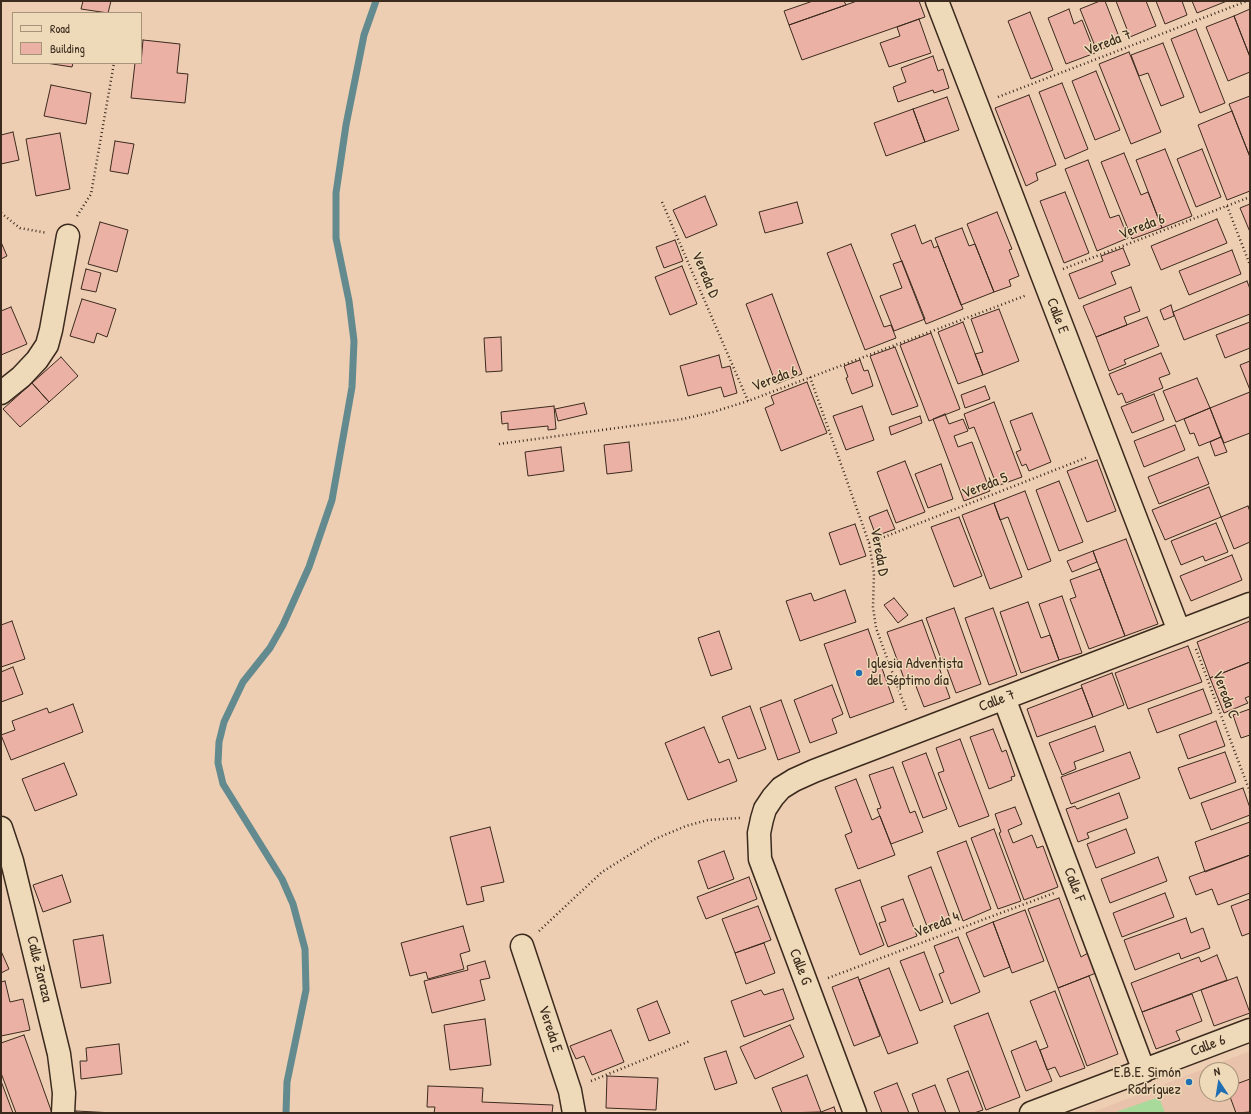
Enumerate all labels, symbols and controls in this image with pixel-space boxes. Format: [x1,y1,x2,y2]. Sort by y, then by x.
legend [12,12,142,64]
text: Road [50,20,70,37]
street label: Vereda 7 [1082,26,1134,60]
text: Building [50,40,85,57]
street label: Vereda 6 [1117,210,1167,244]
street label: Vereda D [687,249,723,301]
street label: Calle E [1042,296,1072,336]
street label: Vereda 6 [750,362,800,396]
street label: Vereda 5 [960,469,1010,503]
street label: Vereda D [866,527,892,577]
place label: Iglesia Adventista del Séptimo día [867,655,963,690]
marker: Iglesia Adventista del Séptimo día [854,668,864,678]
street label: Vereda C [1208,669,1242,721]
street label: Calle 7 [976,686,1018,716]
street label: Calle F [1059,865,1089,905]
street label: Vereda 4 [912,908,962,942]
street label: Calle Zaraza [22,934,56,1004]
street label: Calle G [785,946,815,988]
street label: Vereda E [534,1003,566,1055]
street label: Calle 6 [1188,1031,1228,1061]
north arrow [1199,1062,1239,1102]
place label: E.B.E. Simón Rodríguez [1114,1064,1181,1099]
text: N [1212,1064,1221,1079]
marker: E.B.E. Simón Rodríguez [1184,1077,1194,1087]

